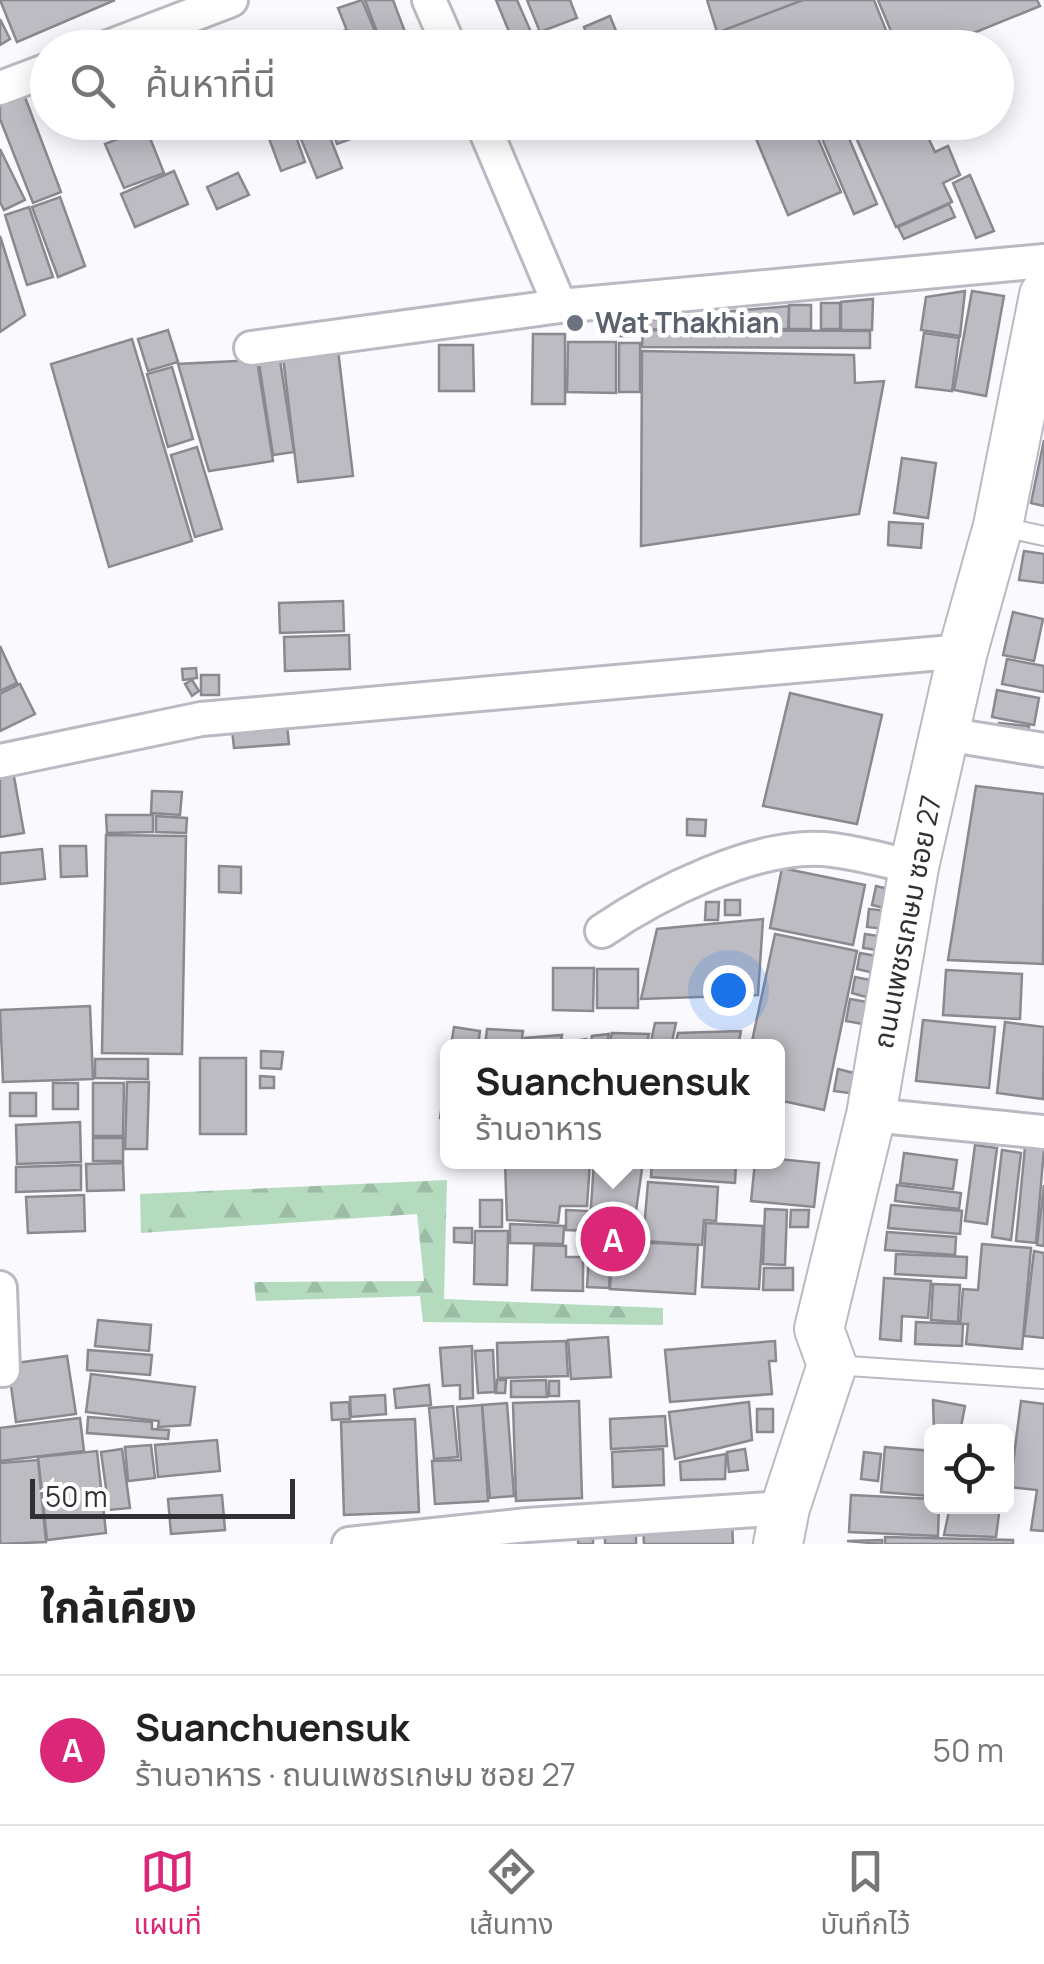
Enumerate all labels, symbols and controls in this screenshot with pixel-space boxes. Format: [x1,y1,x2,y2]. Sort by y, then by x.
search box [30,30,1014,140]
text: ค้นหาที่นี่ [145,56,276,108]
icon: search [65,58,120,113]
place label: Wat Thakhian [595,303,780,341]
marker: Wat Thakhian [564,312,586,334]
street label: ถนนเพชรเกษม ซอย 27 [863,792,949,1052]
your location [703,965,754,1016]
popup [440,1039,785,1169]
text: Suanchuensuk [475,1054,750,1106]
text: ร้านอาหาร [475,1106,602,1150]
pin: A [580,1202,646,1276]
map controls [924,1424,1014,1514]
button: locate [924,1424,1014,1514]
scale bar [30,1474,295,1518]
text: 50 m [45,1477,108,1515]
text: ใกล้เคียง [40,1577,197,1635]
text: Suanchuensuk [135,1700,409,1752]
text: A [62,1728,83,1772]
text: 50 m [932,1728,1004,1772]
text: ร้านอาหาร · ถนนเพชรเกษม ซอย 27 [135,1752,576,1796]
tab: แผนที่ [134,1844,202,1947]
tab: เส้นทาง [469,1844,553,1947]
tab: บันทึกไว้ [821,1844,910,1947]

